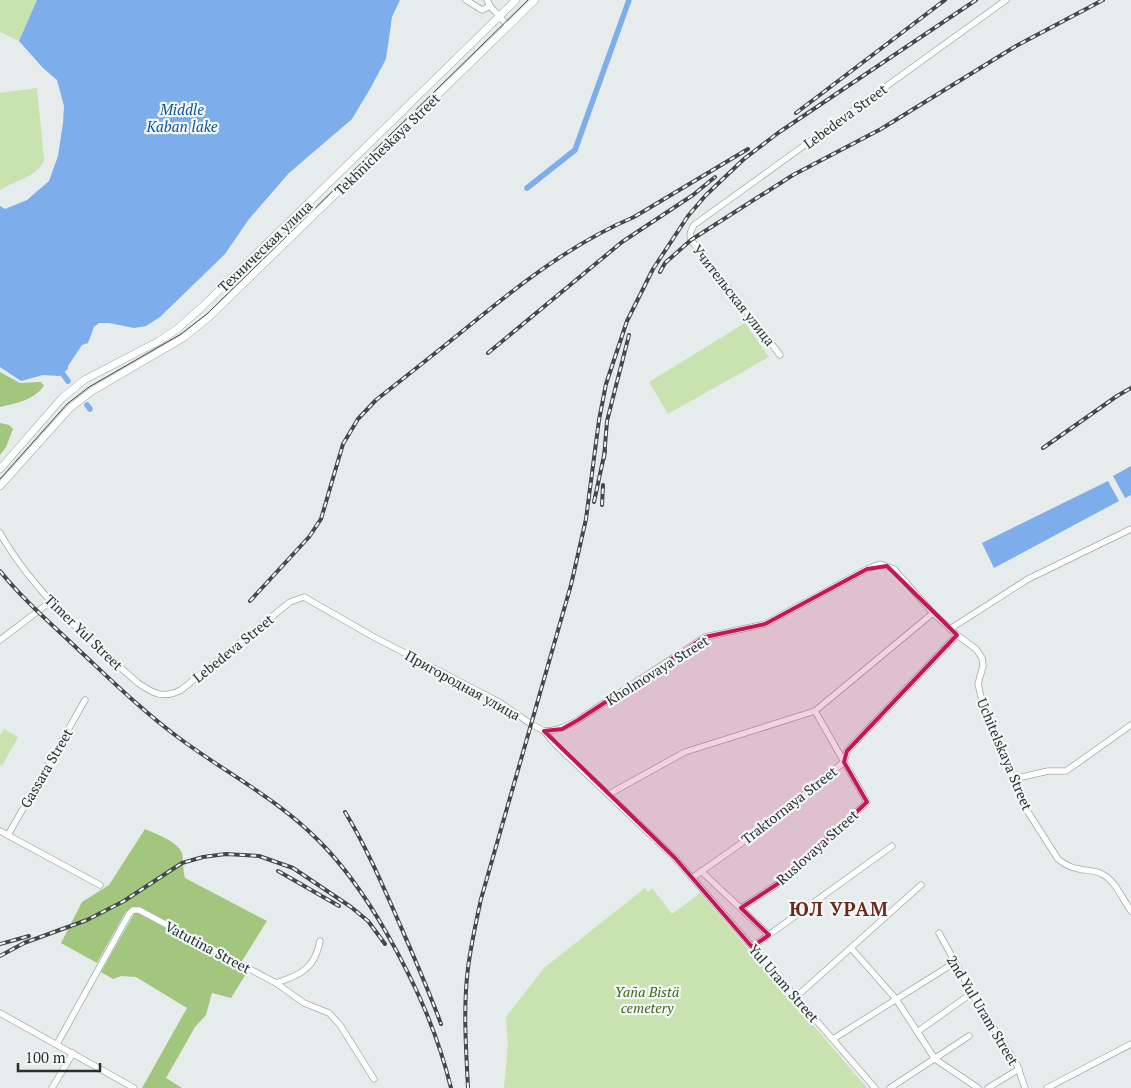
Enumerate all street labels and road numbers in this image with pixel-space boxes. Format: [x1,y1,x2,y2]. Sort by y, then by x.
street label: Lebedeva Street [799,79,891,153]
street label: Tekhnicheskaya Street [330,88,444,199]
street label: Техническая улица [214,196,316,296]
street label: Учительская улица [688,240,780,350]
street label: Timer Yul Street [41,590,128,675]
street label: Lebedeva Street [189,609,278,686]
street label: Kholmovaya Street [602,630,713,709]
street label: Пригородная улица [402,645,524,725]
street label: Uchitelskaya Street [973,695,1038,814]
street label: Gassara Street [15,724,77,811]
street label: Traktornaya Street [737,761,841,848]
street label: Ruslovaya Street [772,805,863,889]
street label: Vatutina Street [162,916,255,978]
street label: Yul Uram Street [745,940,824,1027]
street label: 2nd Yul Uram Street [943,951,1024,1069]

